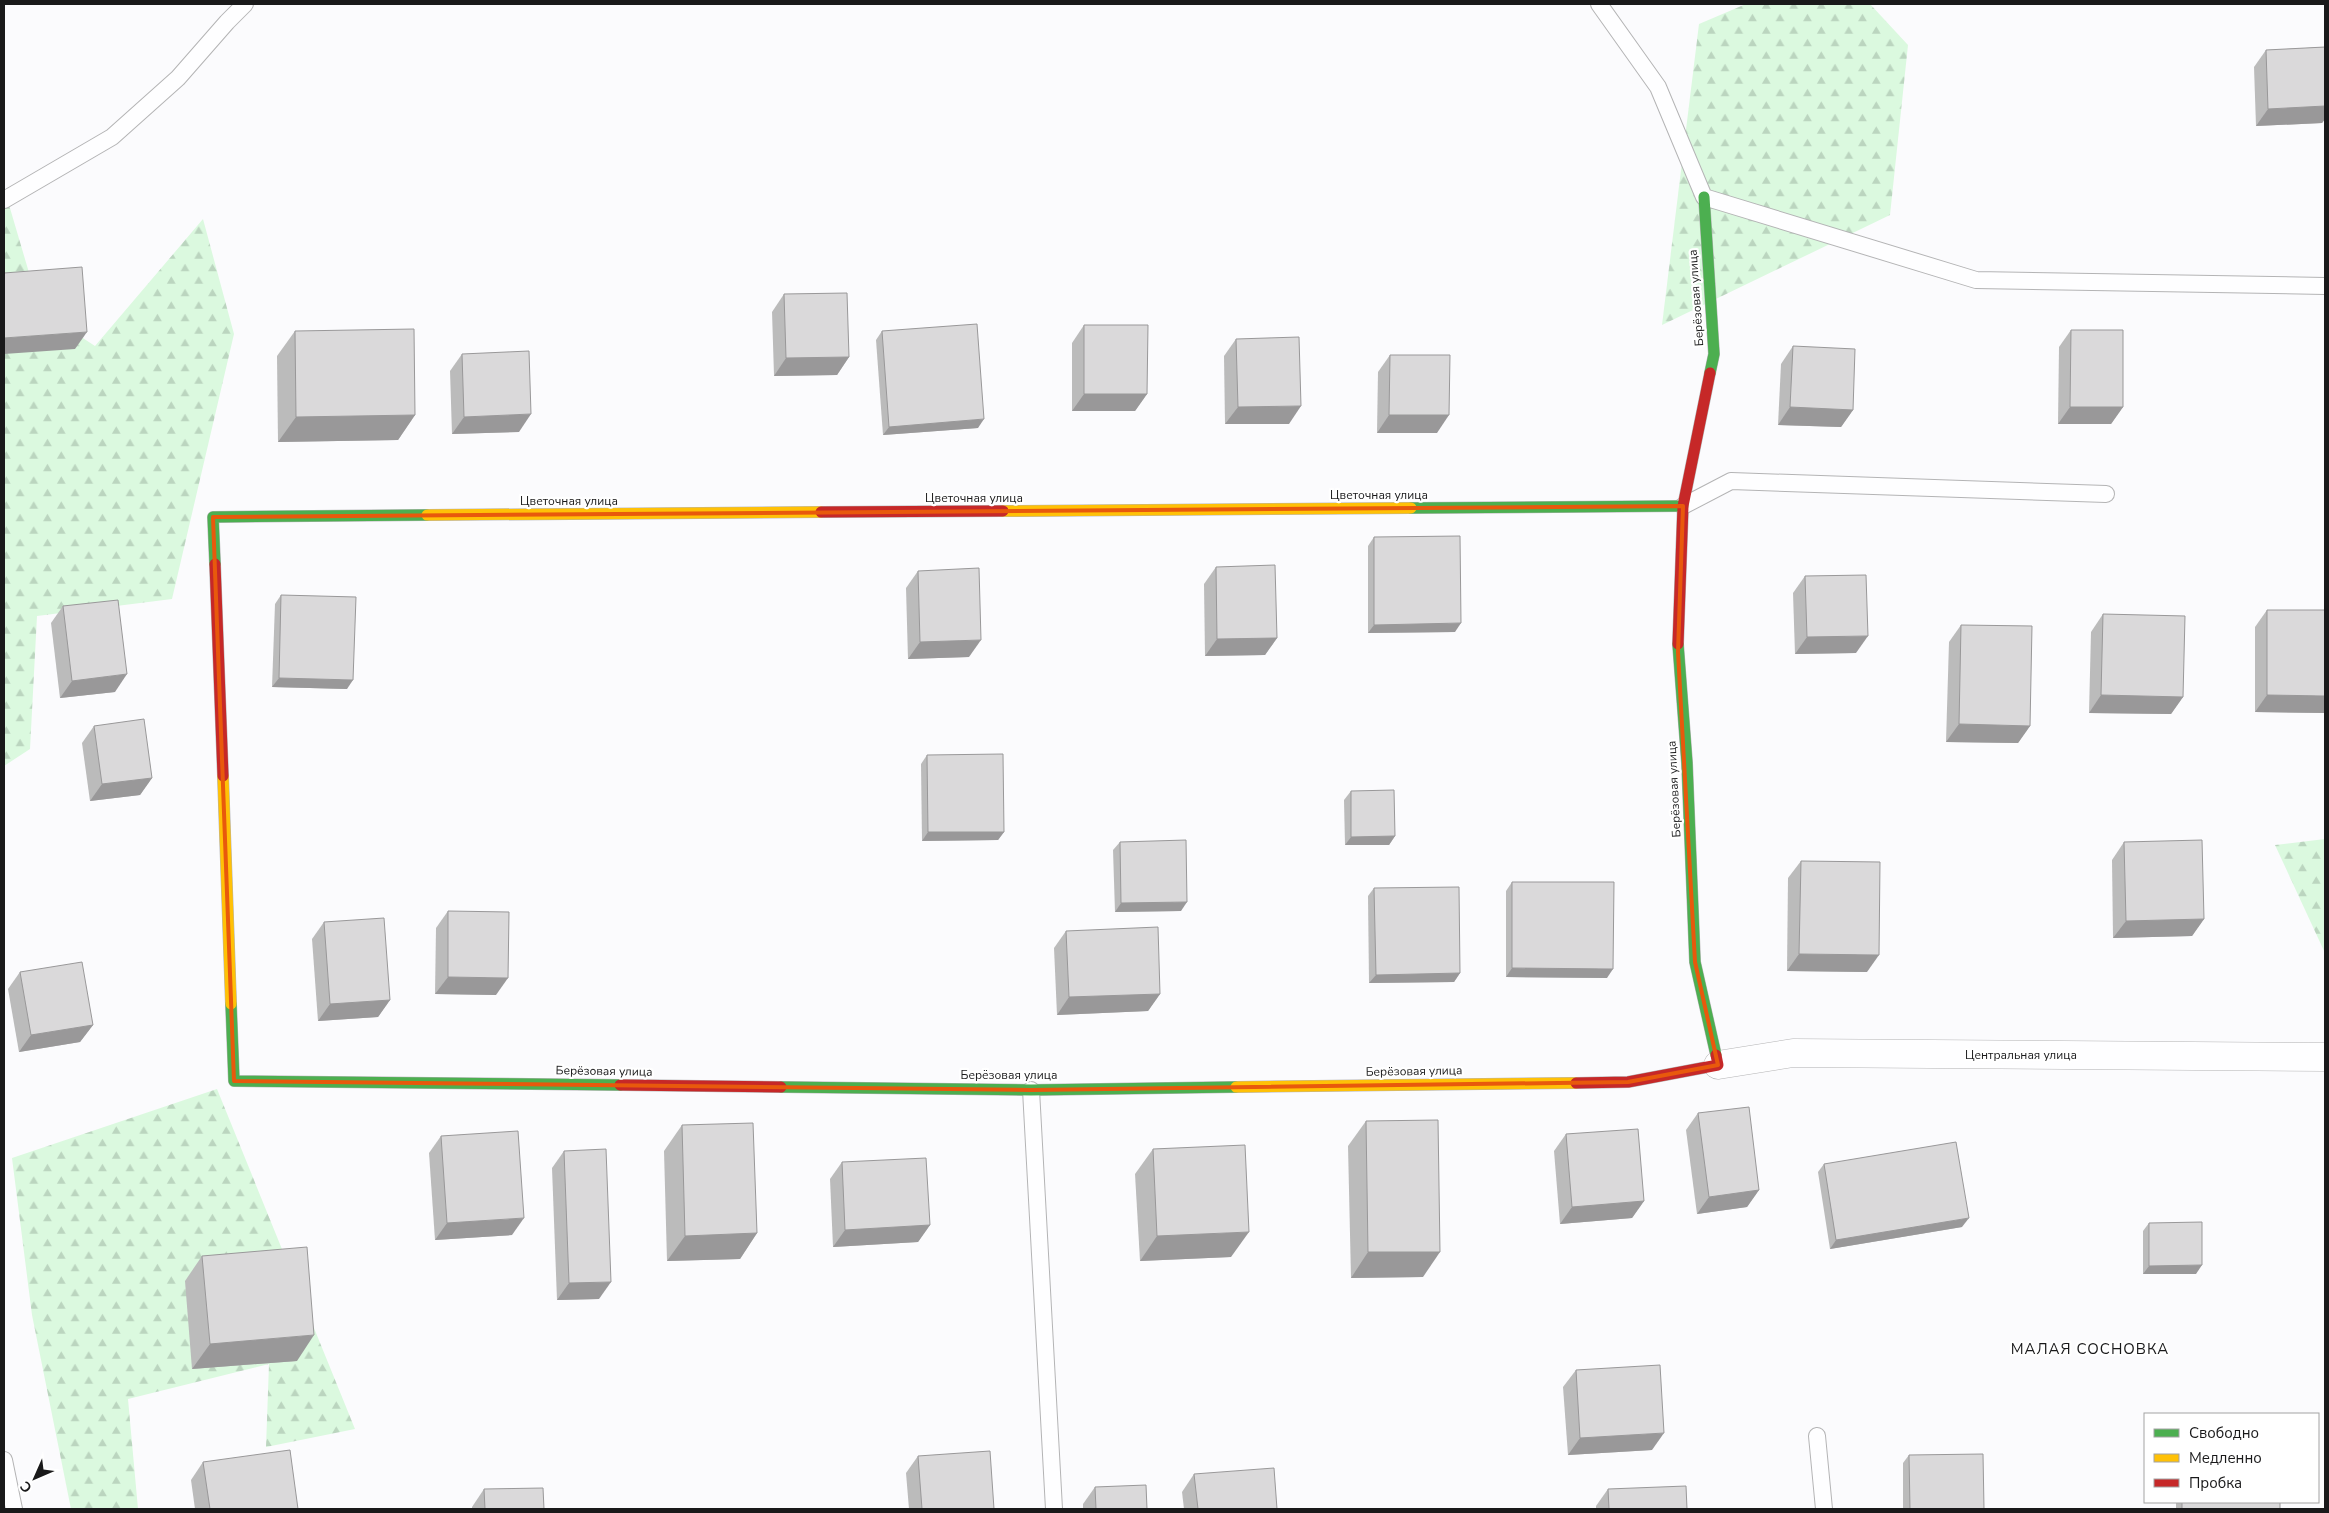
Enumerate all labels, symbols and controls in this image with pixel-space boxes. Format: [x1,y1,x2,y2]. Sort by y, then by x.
street label: Берёзовая улица [1685,249,1707,347]
street label: Цветочная улица [1330,487,1428,503]
street label: Цветочная улица [925,490,1023,506]
street label: Цветочная улица [520,493,618,509]
street label: Берёзовая улица [1663,740,1685,838]
street label: Центральная улица [1965,1047,2077,1063]
street label: Берёзовая улица [555,1062,653,1080]
street label: Берёзовая улица [1365,1062,1463,1080]
street label: Берёзовая улица [961,1067,1057,1083]
district label: МАЛАЯ СОСНОВКА [2011,1339,2169,1359]
legend [2144,1413,2319,1503]
text: Свободно [2189,1423,2259,1443]
text: Медленно [2189,1448,2262,1468]
north arrow [10,1453,60,1503]
text: Пробка [2189,1473,2242,1493]
text: С [16,1476,36,1497]

